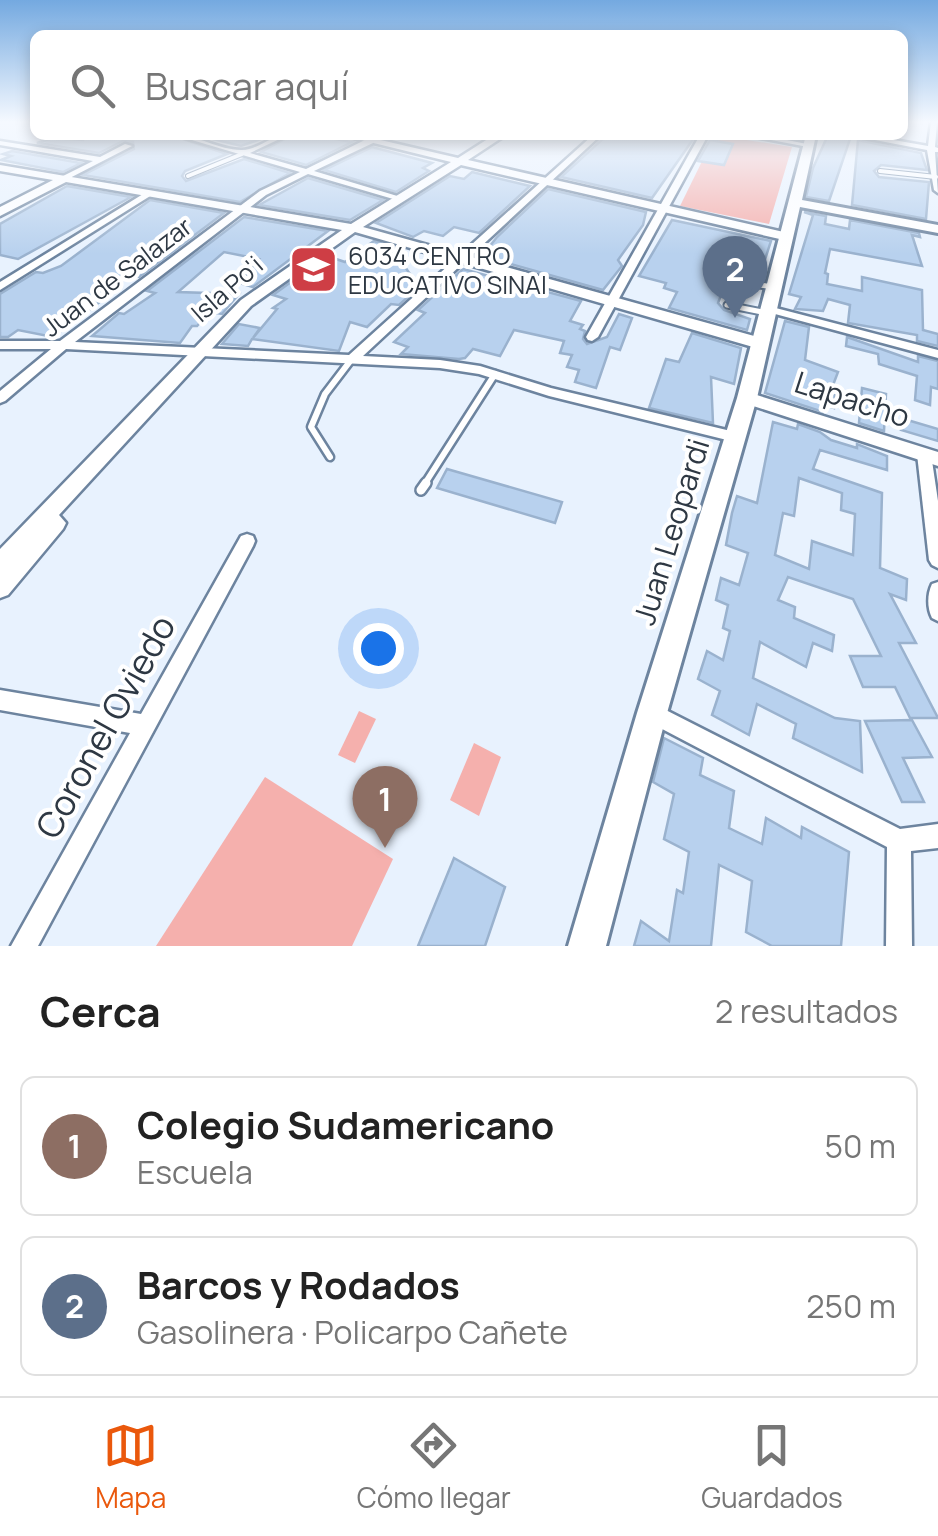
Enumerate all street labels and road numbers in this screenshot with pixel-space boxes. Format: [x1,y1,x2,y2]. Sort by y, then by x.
street label: Juan de Salazar [35,209,199,344]
street label: Isla Po'i [183,248,270,330]
street label: Lapacho [790,361,915,436]
street label: Juan Leopardi [623,434,718,630]
street label: Coronel Oviedo [24,606,186,847]

